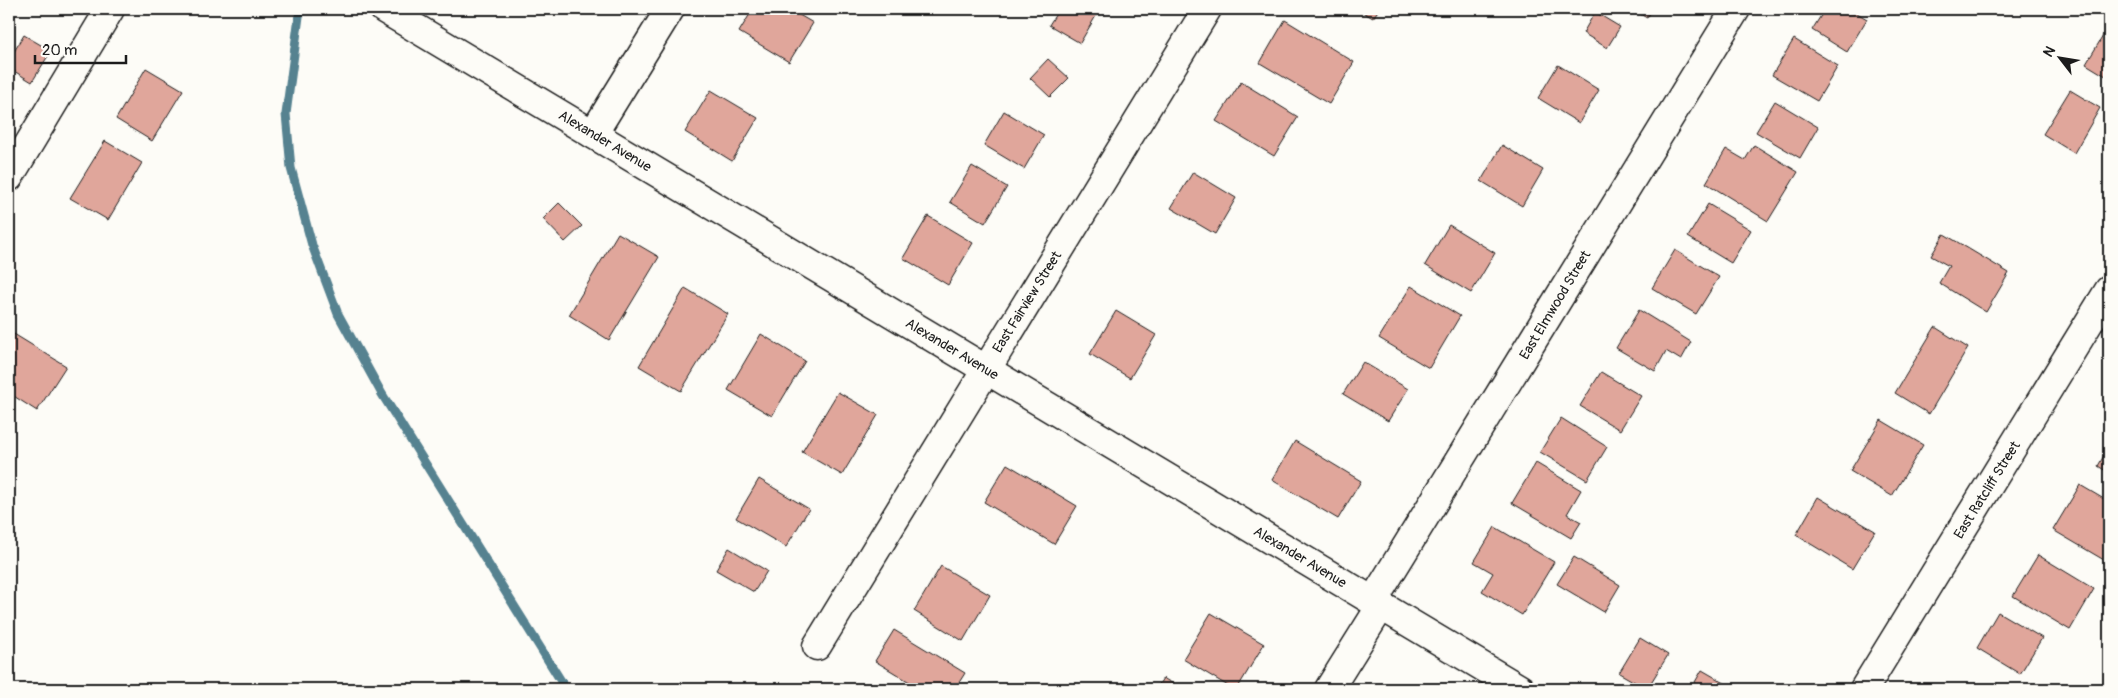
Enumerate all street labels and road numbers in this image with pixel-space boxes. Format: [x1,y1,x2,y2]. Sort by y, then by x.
street label: Alexander Avenue [555,107,655,175]
street label: East Elmwood Street [1516,247,1594,363]
street label: East Fairview Street [989,248,1065,356]
street label: Alexander Avenue [902,315,1002,383]
street label: East Ratcliff Street [1950,438,2024,542]
street label: Alexander Avenue [1250,523,1350,591]

